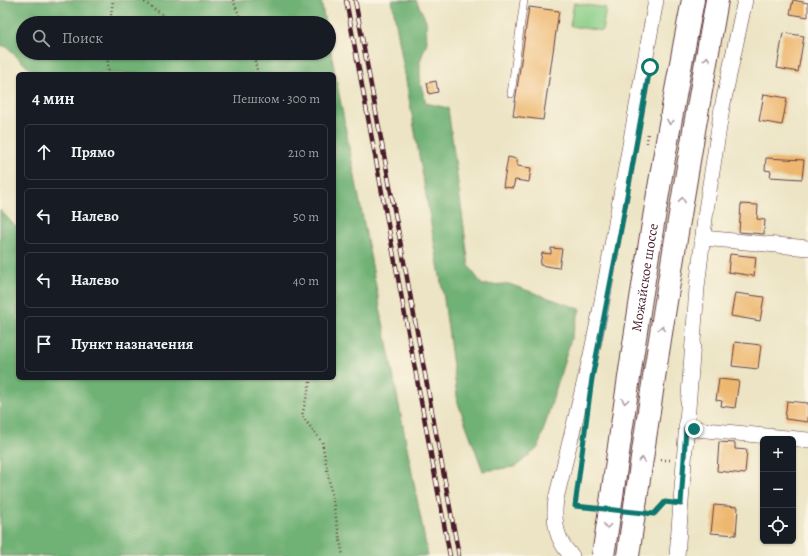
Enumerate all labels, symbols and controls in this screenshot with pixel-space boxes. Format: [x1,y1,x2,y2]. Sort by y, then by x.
search box [16,16,336,60]
icon: search [30,27,52,49]
text: Поиск [62,28,103,48]
one-way arrow [702,56,710,62]
route start [641,58,659,76]
text: 4 мин [32,87,75,110]
text: Пешком · 300 m [232,90,320,107]
one-way arrow [666,119,675,126]
icon: ahead [33,141,55,163]
text: Прямо [71,142,115,162]
text: 210 m [288,144,319,161]
one-way arrow [677,196,686,203]
icon: left [33,205,55,227]
text: Налево [71,206,119,226]
text: 50 m [293,208,319,225]
street label: Можайское шоссе [627,222,662,333]
icon: left [33,269,55,291]
text: Налево [71,270,119,290]
text: 40 m [293,272,319,289]
one-way arrow [657,325,666,331]
icon: arrive [33,333,55,355]
text: Пункт назначения [71,334,193,354]
one-way arrow [621,398,630,404]
route end [685,420,703,438]
map controls [760,436,796,544]
button: + [760,436,796,472]
one-way arrow [637,457,646,464]
button: − [760,472,796,508]
button: locate [760,508,796,544]
one-way arrow [603,523,612,529]

